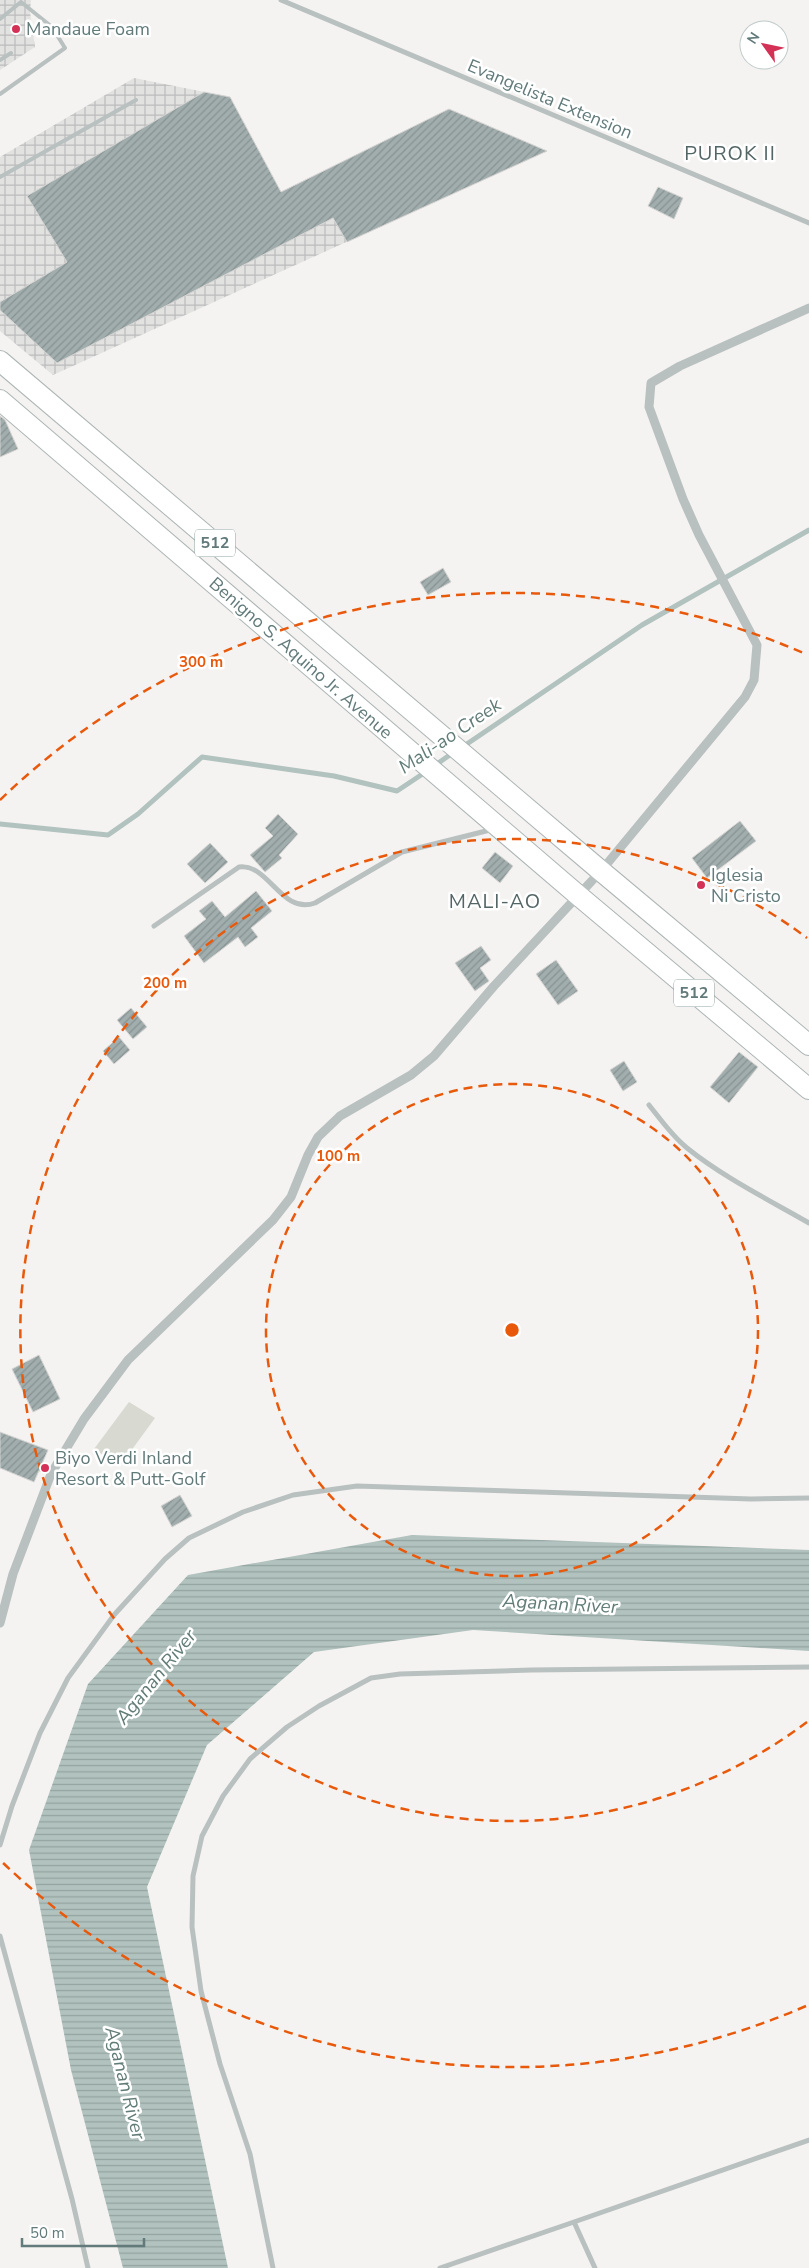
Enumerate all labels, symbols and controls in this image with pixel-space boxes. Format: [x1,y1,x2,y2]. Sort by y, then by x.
place label: Mandaue Foam [26,17,150,41]
north arrow [739,20,789,70]
marker: Mandaue Foam [10,23,22,35]
text: N [743,29,764,48]
street label: Evangelista Extension [464,53,636,145]
district label: PUROK II [684,140,776,167]
road number: 512 [195,530,235,556]
street label: Benigno S. Aquino Jr. Avenue [204,572,398,744]
text: 300 m [179,652,223,672]
water label: Mali-ao Creek [393,692,507,780]
place label: Iglesia Ni Cristo [711,863,781,908]
marker: Iglesia Ni Cristo [695,879,707,891]
district label: MALI-AO [449,888,541,915]
text: 200 m [143,973,187,993]
road number: 512 [674,980,714,1006]
text: 100 m [316,1146,360,1166]
centre of rings [503,1321,521,1339]
place label: Biyo Verdi Inland Resort & Putt-Golf [55,1446,206,1491]
marker: Biyo Verdi Inland Resort & Putt-Golf [39,1462,51,1474]
water label: Aganan River [501,1588,619,1620]
water label: Aganan River [109,1623,203,1731]
water label: Aganan River [98,2023,152,2143]
scale bar [22,2216,145,2248]
text: 50 m [30,2223,65,2243]

